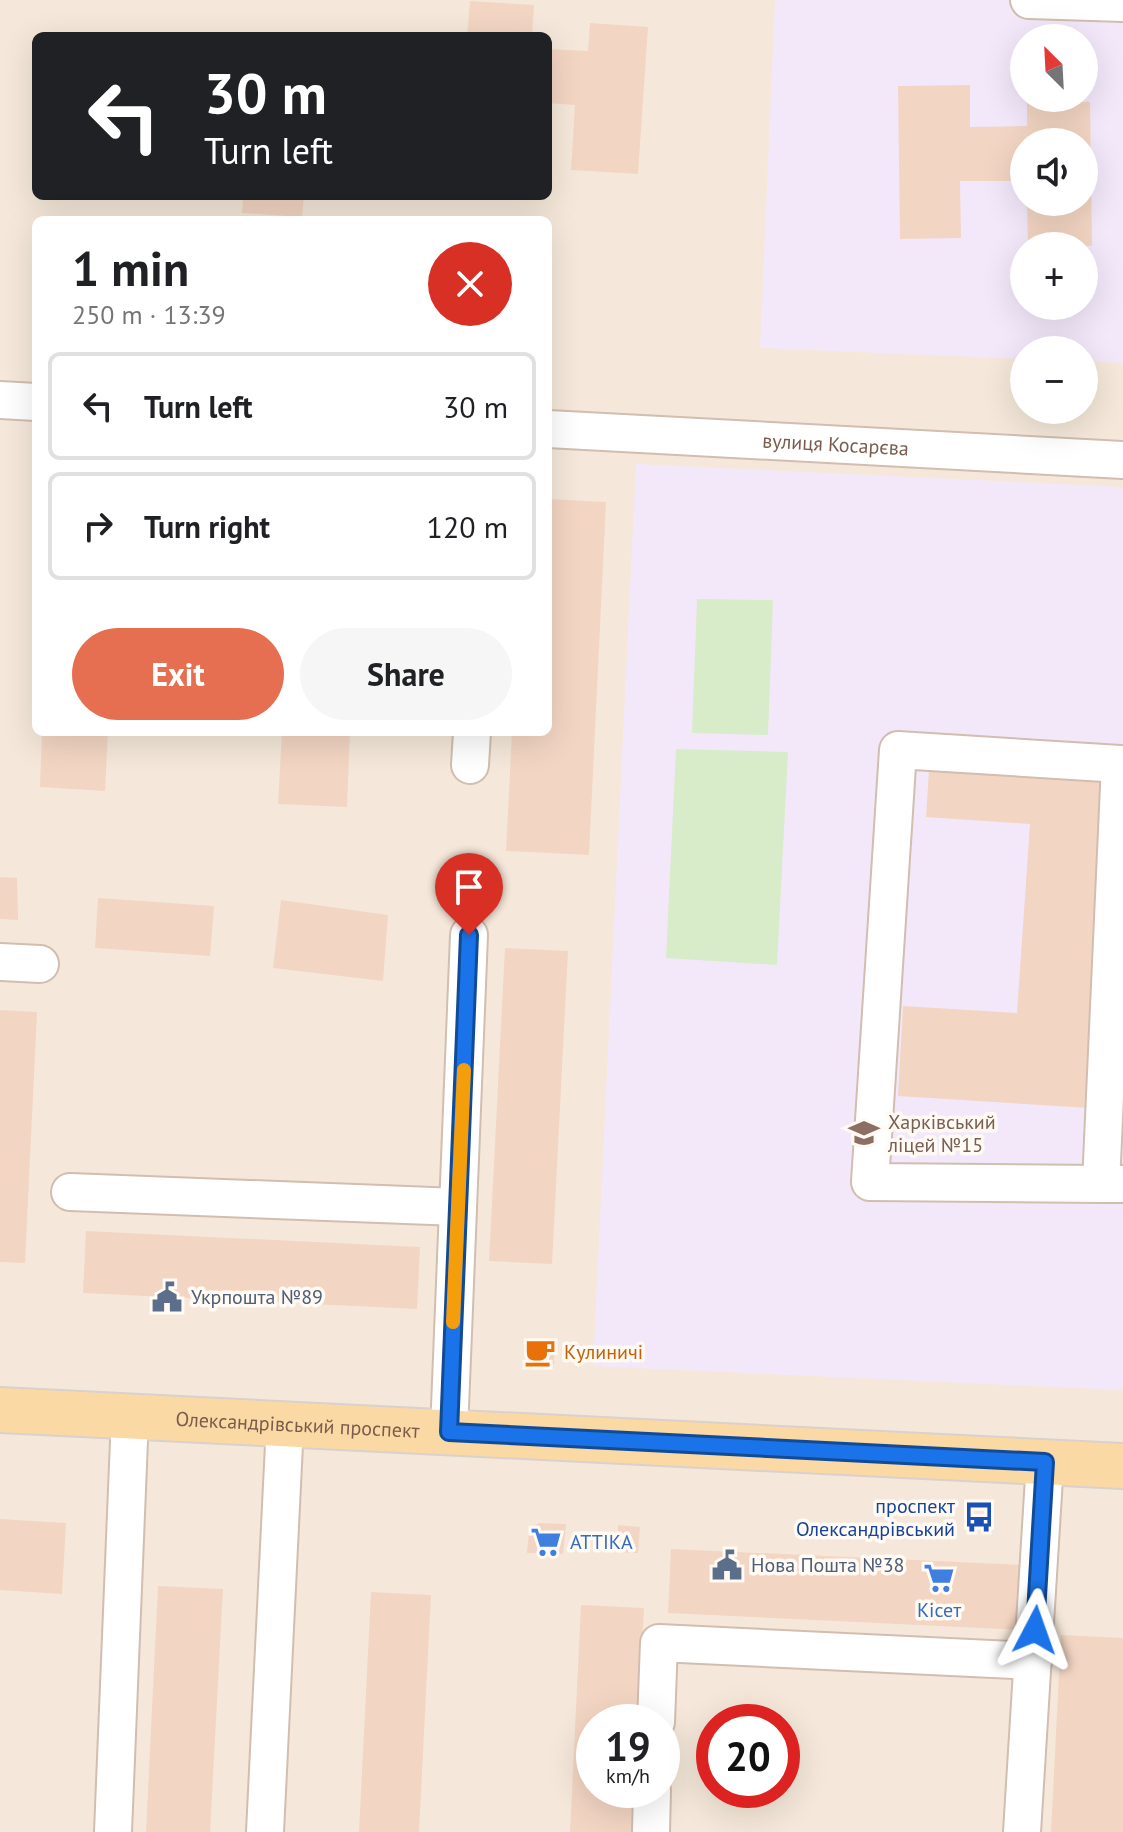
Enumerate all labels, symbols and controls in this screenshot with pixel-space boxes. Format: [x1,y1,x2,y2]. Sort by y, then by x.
north arrow [1010,24,1098,112]
map controls [1010,24,1098,424]
text: 30 m [204,57,327,129]
icon: left [72,64,176,168]
text: Turn left [204,127,333,174]
button: sound [1010,128,1098,216]
button: + [1010,232,1098,320]
text: 1 min [72,237,189,299]
button: close [428,242,512,326]
text: 250 m · 13:39 [72,298,226,331]
button: − [1010,336,1098,424]
icon: left [76,384,120,428]
text: Turn left [144,387,252,426]
text: 30 m [443,387,508,426]
street label: вулиця Косарєва [762,428,909,461]
icon: right [76,504,120,548]
text: Turn right [144,507,270,546]
text: 120 m [427,507,508,546]
button: Exit [72,628,284,720]
button: Share [300,628,512,720]
pin [435,853,503,935]
icon: arrive [447,865,491,909]
place label: Харківський ліцей №15 [887,1109,996,1158]
school or university icon: Харківський ліцей №15 [847,1116,881,1150]
public building icon: Укрпошта №89 [150,1280,184,1314]
place label: Укрпошта №89 [191,1284,323,1310]
cafe icon: Кулиничі [523,1335,557,1369]
place label: Кулиничі [564,1339,643,1365]
street label: Олександрівський проспект [175,1406,420,1444]
place label: проспект Олександрівський [796,1493,955,1542]
bus stop icon: проспект Олександрівський [962,1500,996,1534]
supermarket icon: АТТІКА [529,1525,563,1559]
place label: АТТІКА [570,1529,633,1555]
public building icon: Нова Пошта №38 [710,1548,744,1582]
place label: Нова Пошта №38 [751,1552,905,1578]
supermarket icon: Кісет [922,1561,956,1595]
position arrow [993,1588,1077,1672]
place label: Кісет [917,1597,961,1623]
speed limit sign: 20 [696,1704,800,1808]
text: 19 [605,1720,651,1772]
text: km/h [606,1763,650,1789]

